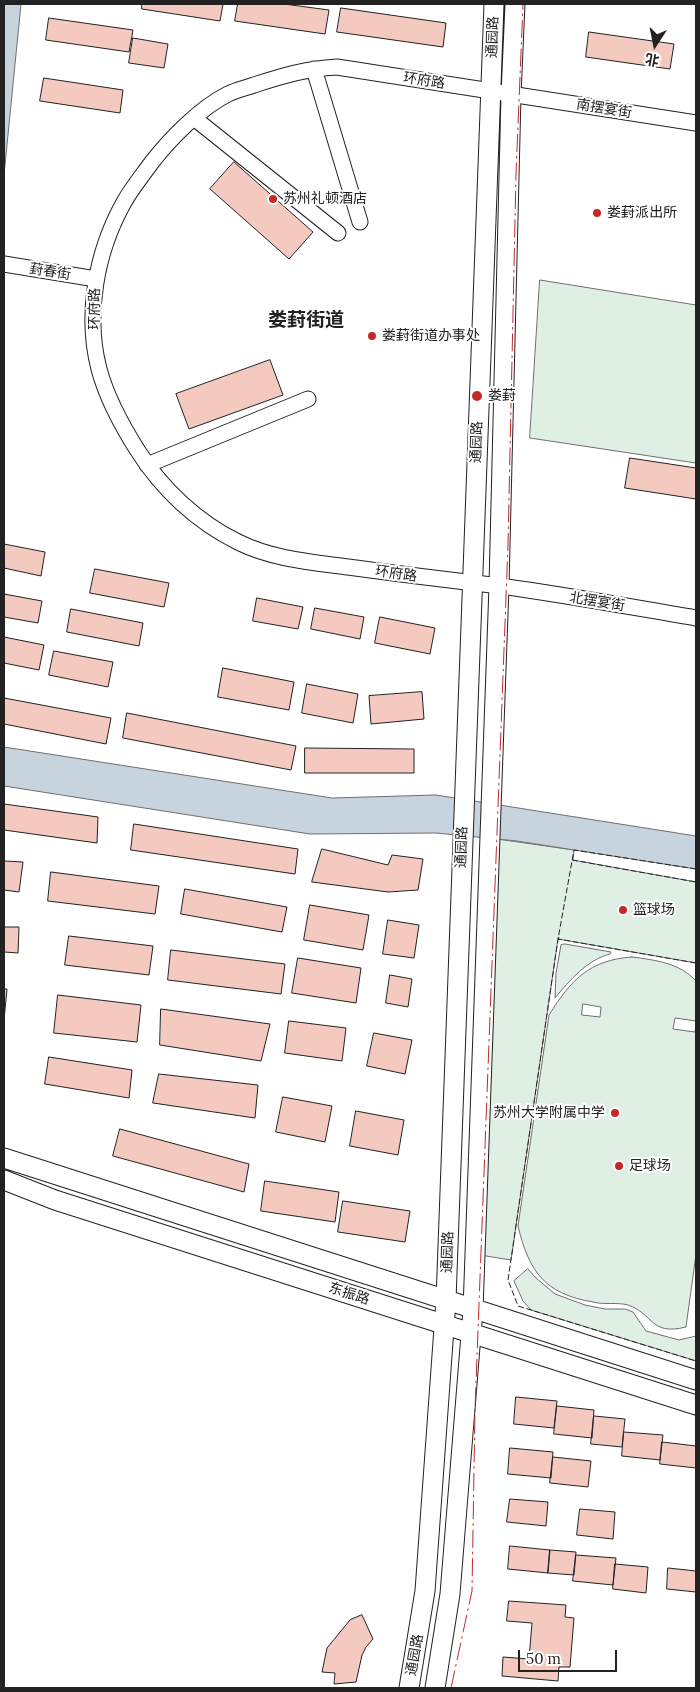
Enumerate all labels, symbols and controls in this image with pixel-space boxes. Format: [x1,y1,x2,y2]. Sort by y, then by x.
street label: 通园路 [484,16,502,58]
north arrow [630,20,680,70]
text: 北 [644,50,661,70]
street label: 环府路 [402,69,446,93]
street label: 南摆宴街 [575,96,633,122]
place label: 苏州礼顿酒店 [283,191,367,207]
marker: 苏州礼顿酒店 [267,193,279,205]
place label: 娄葑派出所 [607,205,677,221]
marker: 娄葑派出所 [591,207,603,219]
street label: 葑春街 [28,260,72,284]
street label: 环府路 [86,288,104,330]
district label: 娄葑街道 [268,310,344,332]
place label: 娄葑街道办事处 [382,328,480,344]
marker: 娄葑街道办事处 [366,330,378,342]
place label: 娄葑 [488,388,516,404]
marker: 娄葑 [470,389,484,403]
street label: 通园路 [468,421,486,463]
street label: 环府路 [374,563,418,585]
street label: 北摆宴街 [568,589,626,615]
street label: 通园路 [453,826,471,868]
place label: 篮球场 [633,902,675,918]
marker: 篮球场 [617,904,629,916]
place label: 苏州大学附属中学 [493,1105,605,1121]
marker: 苏州大学附属中学 [609,1107,621,1119]
place label: 足球场 [629,1158,671,1174]
marker: 足球场 [613,1160,625,1172]
street label: 通园路 [439,1231,457,1273]
street label: 东振路 [326,1280,372,1308]
street label: 通园路 [403,1633,427,1677]
scale bar [520,1640,619,1672]
text: 50 m [526,1649,561,1668]

